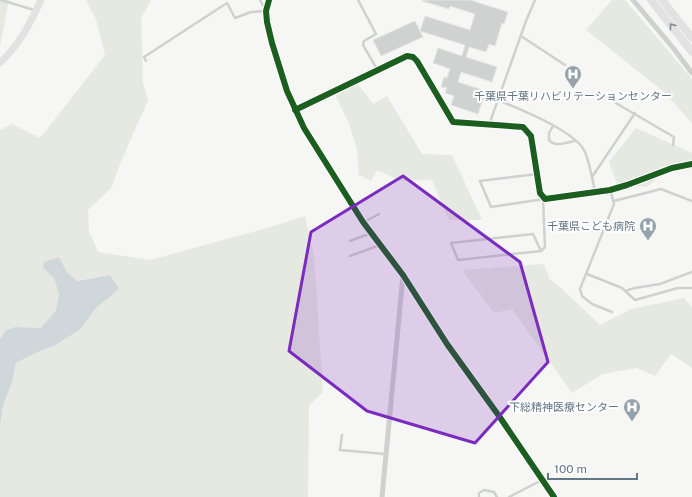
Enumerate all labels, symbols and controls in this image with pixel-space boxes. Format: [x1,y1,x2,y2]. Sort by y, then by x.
one-way arrow [670,23,677,30]
hospital icon: 千葉県千葉リハビリテーションセンター [563,64,583,89]
place label: 千葉県千葉リハビリテーションセンター [474,90,672,102]
hospital icon: 千葉県こども病院 [638,216,658,241]
place label: 千葉県こども病院 [547,220,635,232]
hospital icon: 下総精神医療センター [622,397,642,422]
place label: 下総精神医療センター [509,401,619,413]
scale bar [548,455,637,481]
text: 100 m [554,462,587,476]

